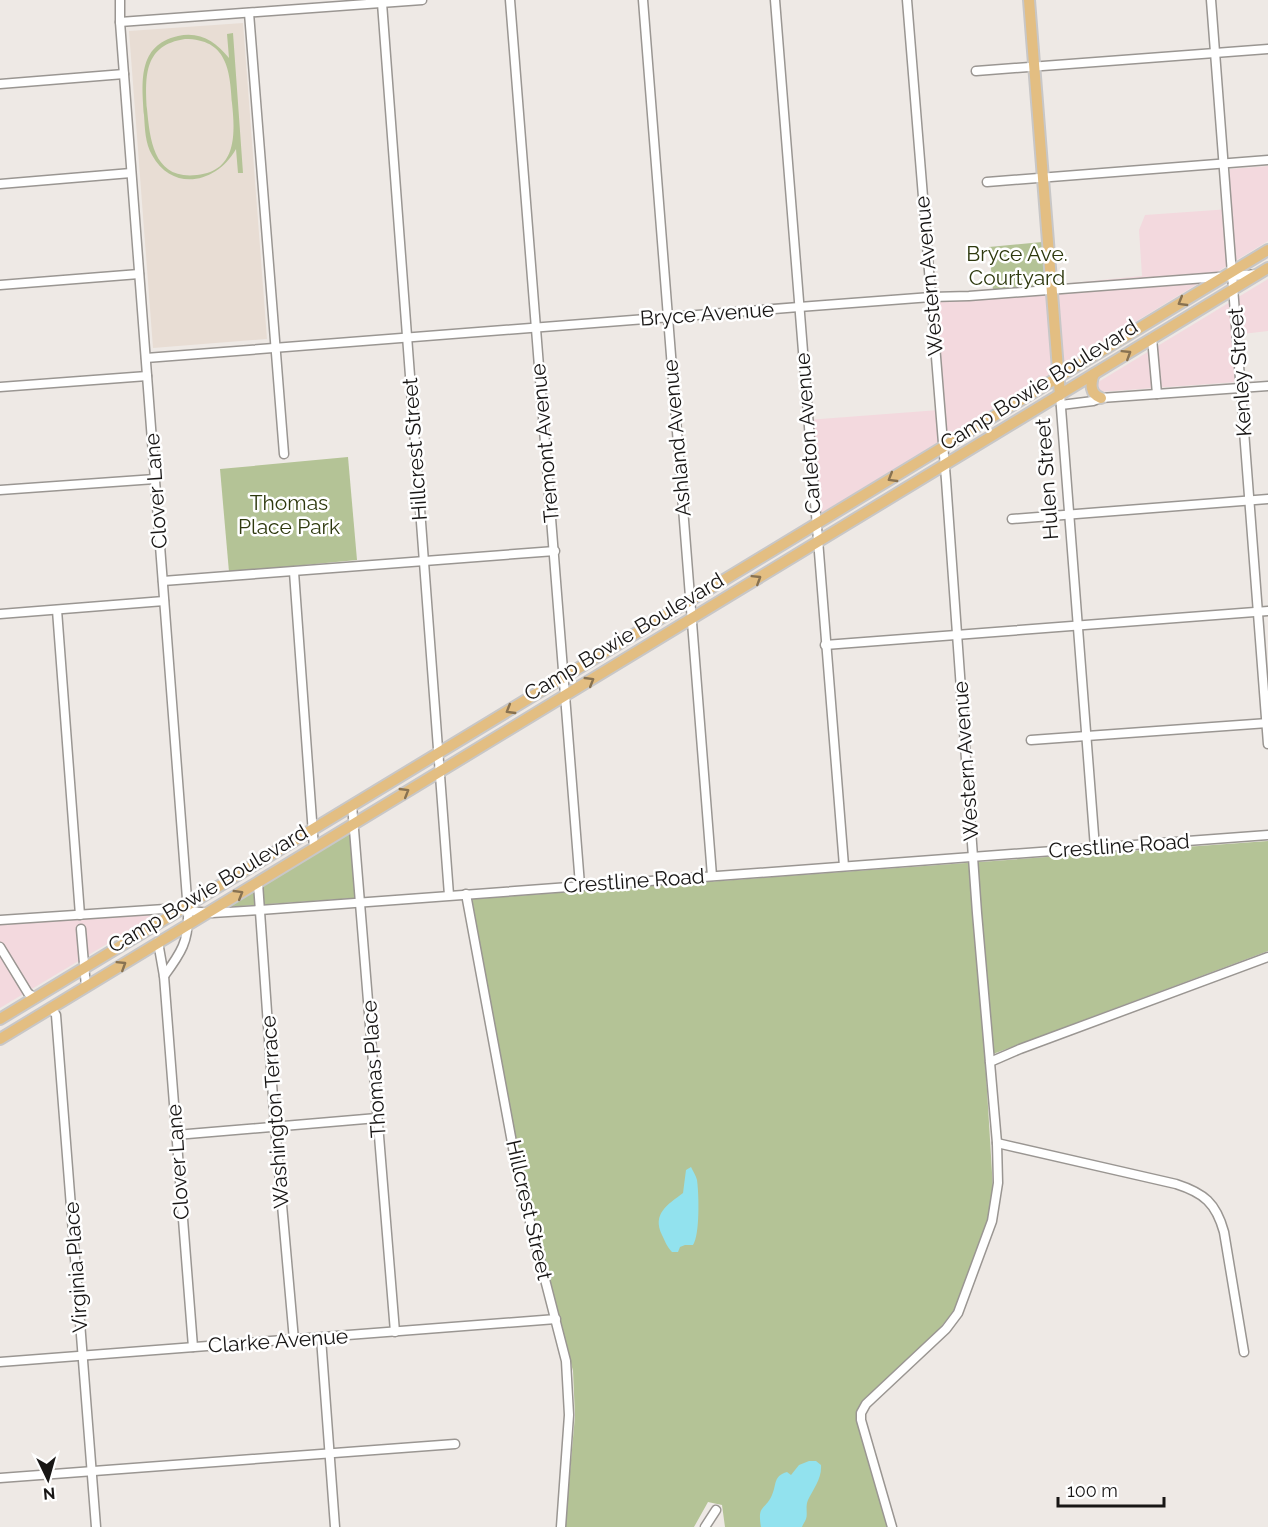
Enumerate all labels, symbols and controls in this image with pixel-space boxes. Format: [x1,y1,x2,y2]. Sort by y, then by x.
street label: Western Avenue [909,195,948,357]
park label: Bryce Ave. Courtyard [966,241,1068,290]
one-way arrow [1178,295,1188,307]
street label: Bryce Avenue [639,296,775,331]
street label: Kenley Street [1223,307,1256,438]
street label: Camp Bowie Boulevard [935,314,1142,456]
one-way arrow [1121,350,1132,361]
street label: Carleton Avenue [789,352,826,514]
street label: Ashland Avenue [657,359,696,517]
street label: Tremont Avenue [525,362,564,524]
street label: Hillcrest Street [397,377,432,521]
street label: Hulen Street [1030,417,1063,541]
street label: Clover Lane [139,432,172,550]
one-way arrow [888,470,898,482]
park label: Thomas Place Park [238,490,340,539]
street label: Camp Bowie Boulevard [520,567,728,706]
one-way arrow [751,575,761,587]
one-way arrow [584,676,594,688]
street label: Western Avenue [947,680,984,842]
one-way arrow [506,702,516,714]
one-way arrow [399,788,409,800]
street label: Camp Bowie Boulevard [104,819,312,958]
street label: Crestline Road [1047,828,1190,863]
street label: Crestline Road [562,863,705,898]
one-way arrow [233,890,243,902]
one-way arrow [116,960,126,972]
street label: Thomas Place [356,999,391,1139]
street label: Washington Terrace [255,1015,294,1209]
street label: Clover Lane [161,1103,194,1221]
street label: Hillcrest Street [501,1137,558,1282]
street label: Virginia Place [58,1201,93,1333]
street label: Clarke Avenue [207,1323,349,1358]
north arrow [18,1449,78,1509]
scale bar [1058,1470,1164,1508]
text: 100 m [1067,1480,1118,1501]
text: N [42,1483,56,1503]

